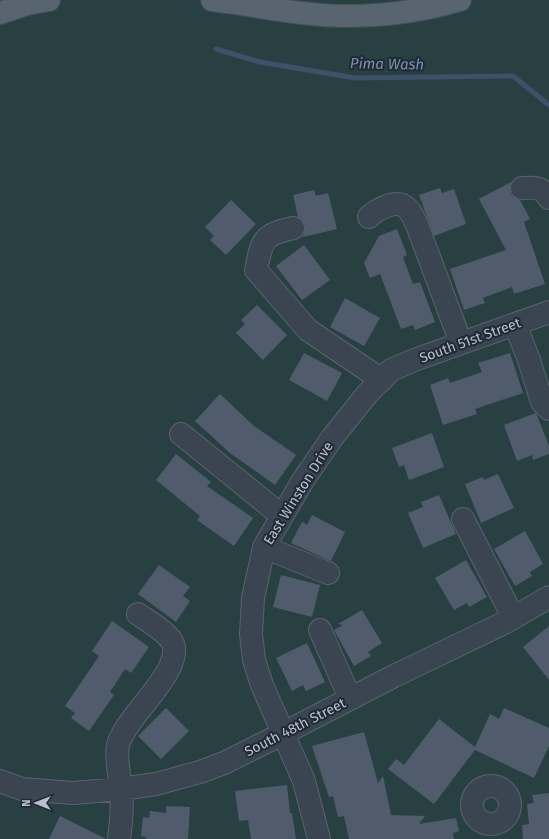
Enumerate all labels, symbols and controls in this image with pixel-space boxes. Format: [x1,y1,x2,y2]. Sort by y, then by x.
water label: Pima Wash [350,54,424,74]
street label: South 51st Street [417,314,524,367]
street label: East Winston Drive [260,439,337,548]
street label: South 48th Street [242,694,349,760]
north arrow [16,783,56,823]
text: N [20,799,33,807]

